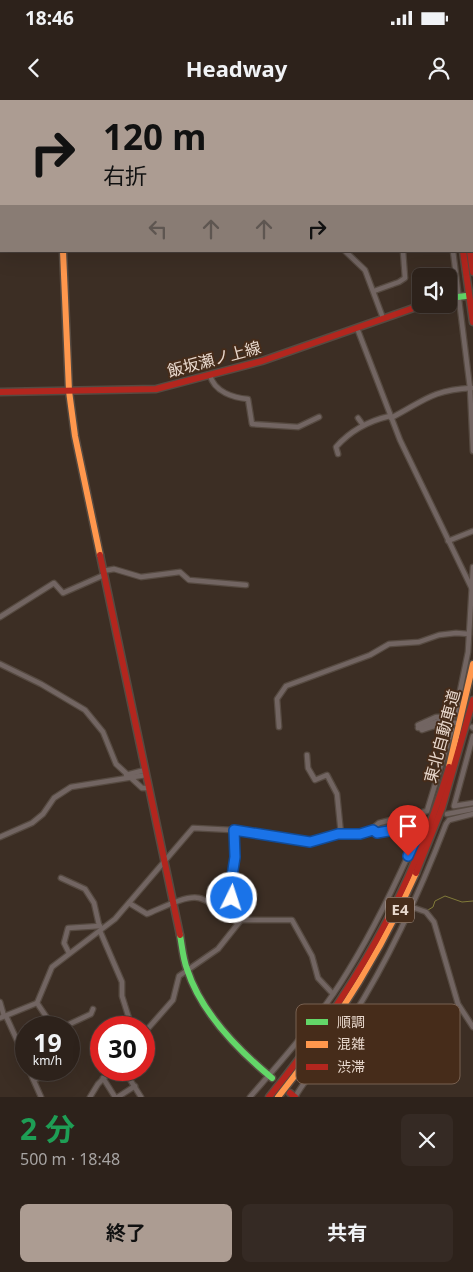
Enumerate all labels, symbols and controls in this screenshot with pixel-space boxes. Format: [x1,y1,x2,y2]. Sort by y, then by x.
text: 18:46 [25,5,74,31]
text: Headway [186,53,287,83]
icon: back [20,54,48,82]
icon: person [425,54,453,82]
text: 120 m [103,113,206,160]
icon: right [20,120,85,185]
text: 右折 [103,160,147,190]
icon: left [144,215,172,243]
icon: ahead [197,215,225,243]
icon: ahead [250,215,278,243]
icon: right [303,215,331,243]
map controls [412,268,457,313]
button: sound [412,268,457,313]
street label: 飯坂瀬ノ上線 [165,336,263,382]
street label: 東北自動車道 [419,687,465,785]
pin [387,805,429,856]
icon: arrive [394,812,422,840]
position arrow [205,871,257,923]
road number: E4 [386,898,414,922]
legend [296,1004,460,1084]
text: 順調 [337,1012,365,1031]
speed limit sign: 30 [90,1016,155,1081]
text: 19 [33,1025,62,1059]
text: 混雑 [337,1034,365,1053]
text: km/h [33,1052,62,1069]
text: 渋滞 [337,1057,365,1076]
text: 2 分 [20,1108,75,1149]
button: close [401,1114,453,1166]
text: 500 m · 18:48 [20,1148,120,1170]
button: 終了 [20,1204,232,1262]
button: 共有 [242,1204,453,1262]

